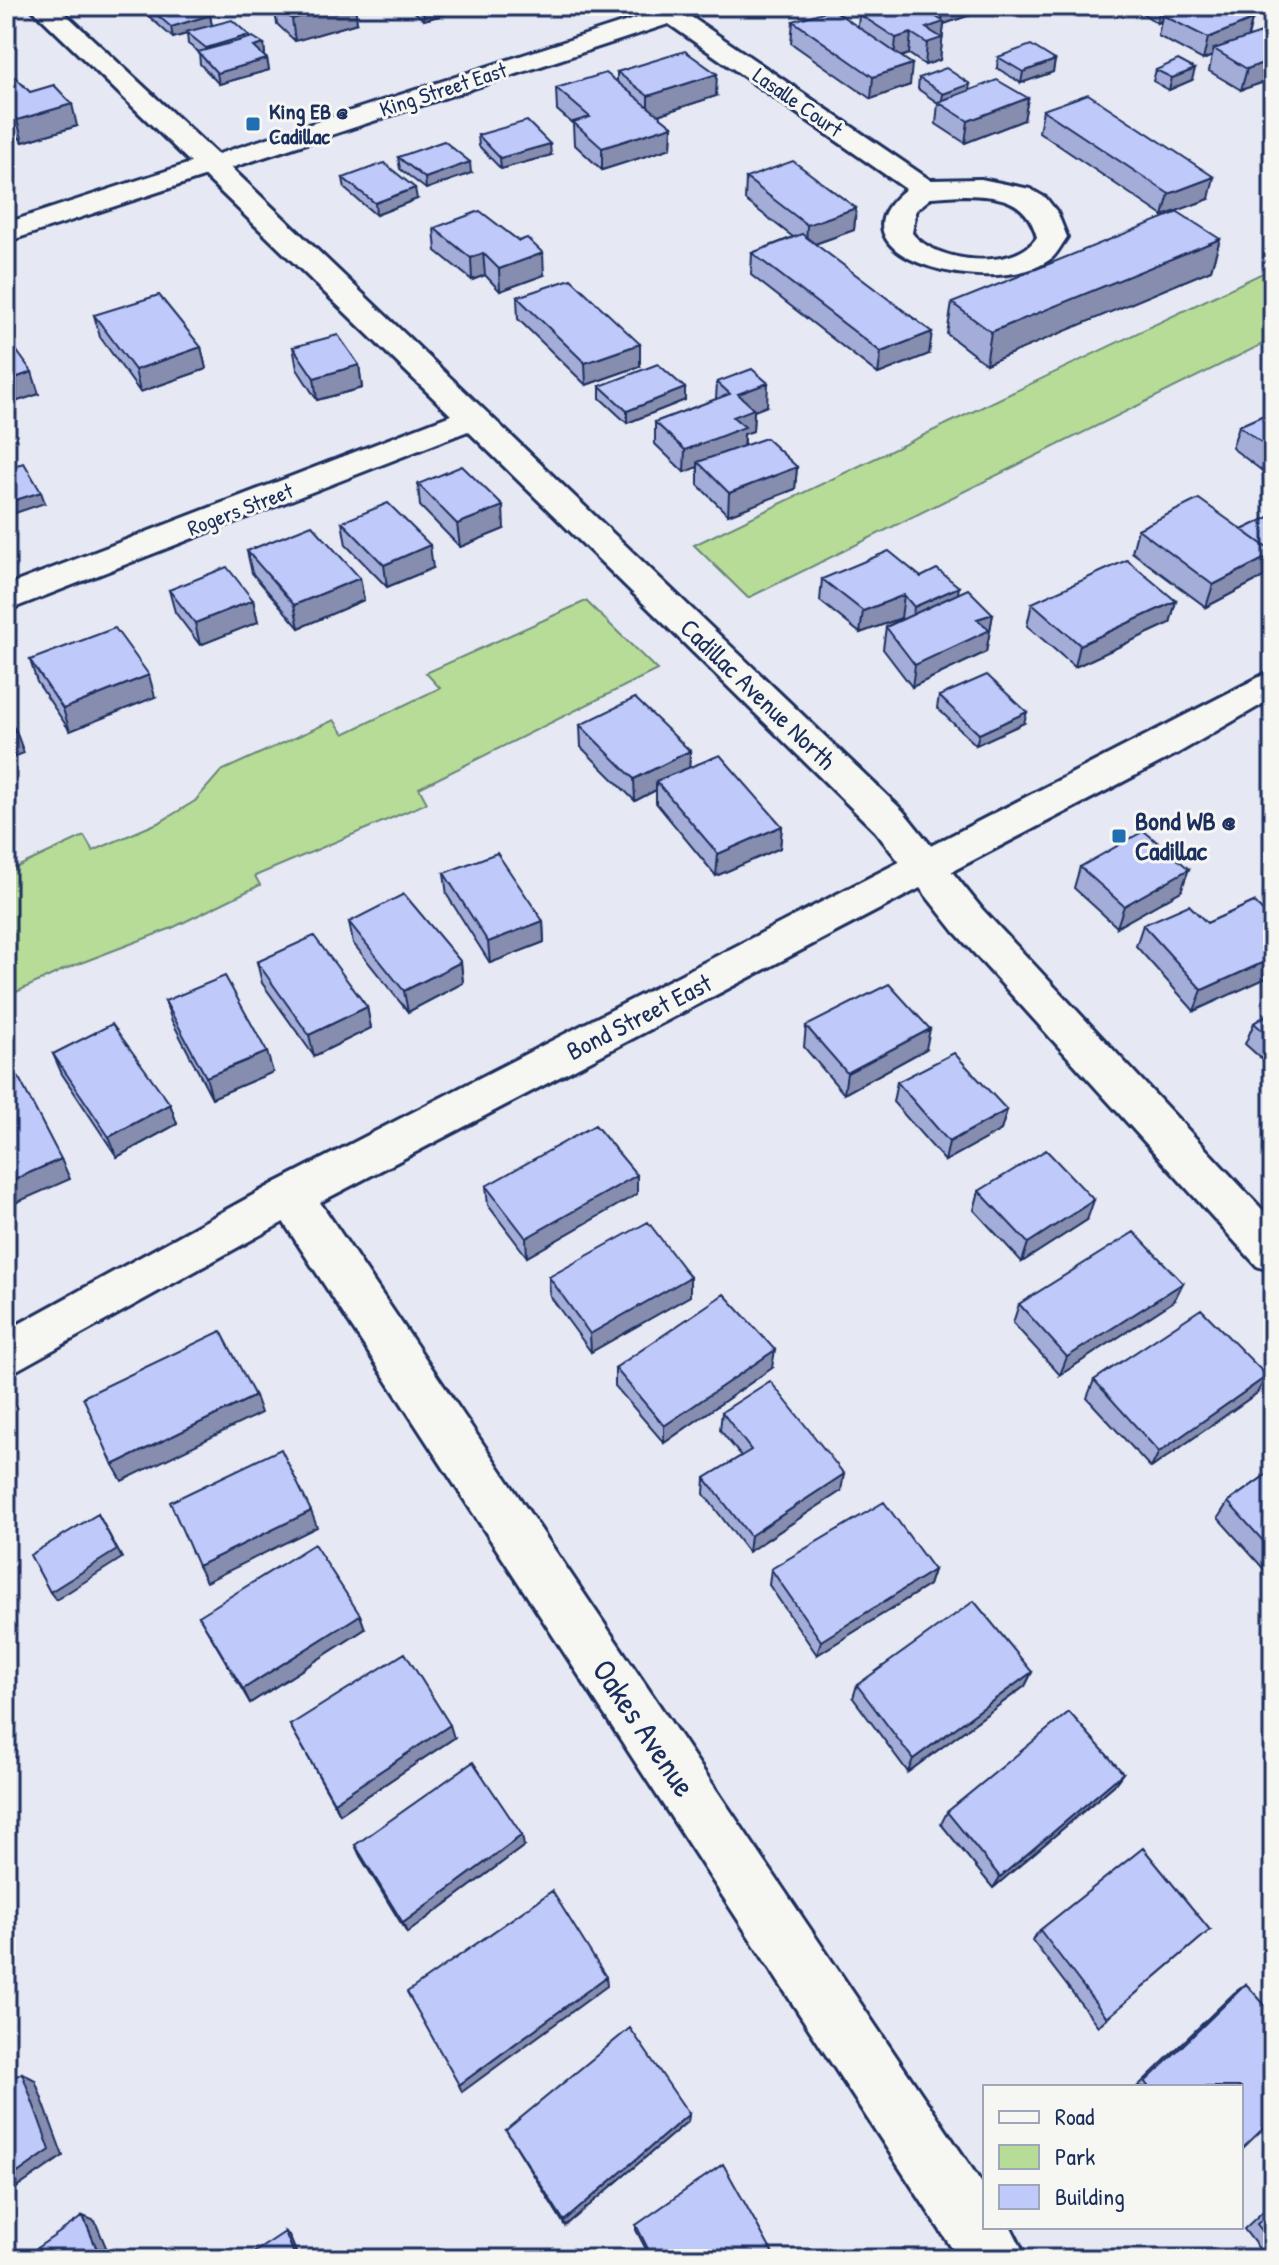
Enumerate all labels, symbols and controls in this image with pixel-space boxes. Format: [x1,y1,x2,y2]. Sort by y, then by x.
street label: King Street East [376,54,511,124]
street label: Lasalle Court [747,60,849,144]
place label: King EB @ Cadillac [269,96,348,151]
marker: King EB @ Cadillac [244,115,262,133]
street label: Rogers Street [183,475,297,543]
street label: Cadillac Avenue North [673,610,844,777]
place label: Bond WB @ Cadillac [1135,803,1236,868]
marker: Bond WB @ Cadillac [1110,827,1128,845]
street label: Bond Street East [560,964,718,1068]
street label: Oakes Avenue [583,1651,706,1805]
legend [983,2085,1243,2229]
text: Road [1055,2100,1094,2132]
text: Park [1055,2140,1095,2172]
text: Building [1055,2180,1125,2212]

